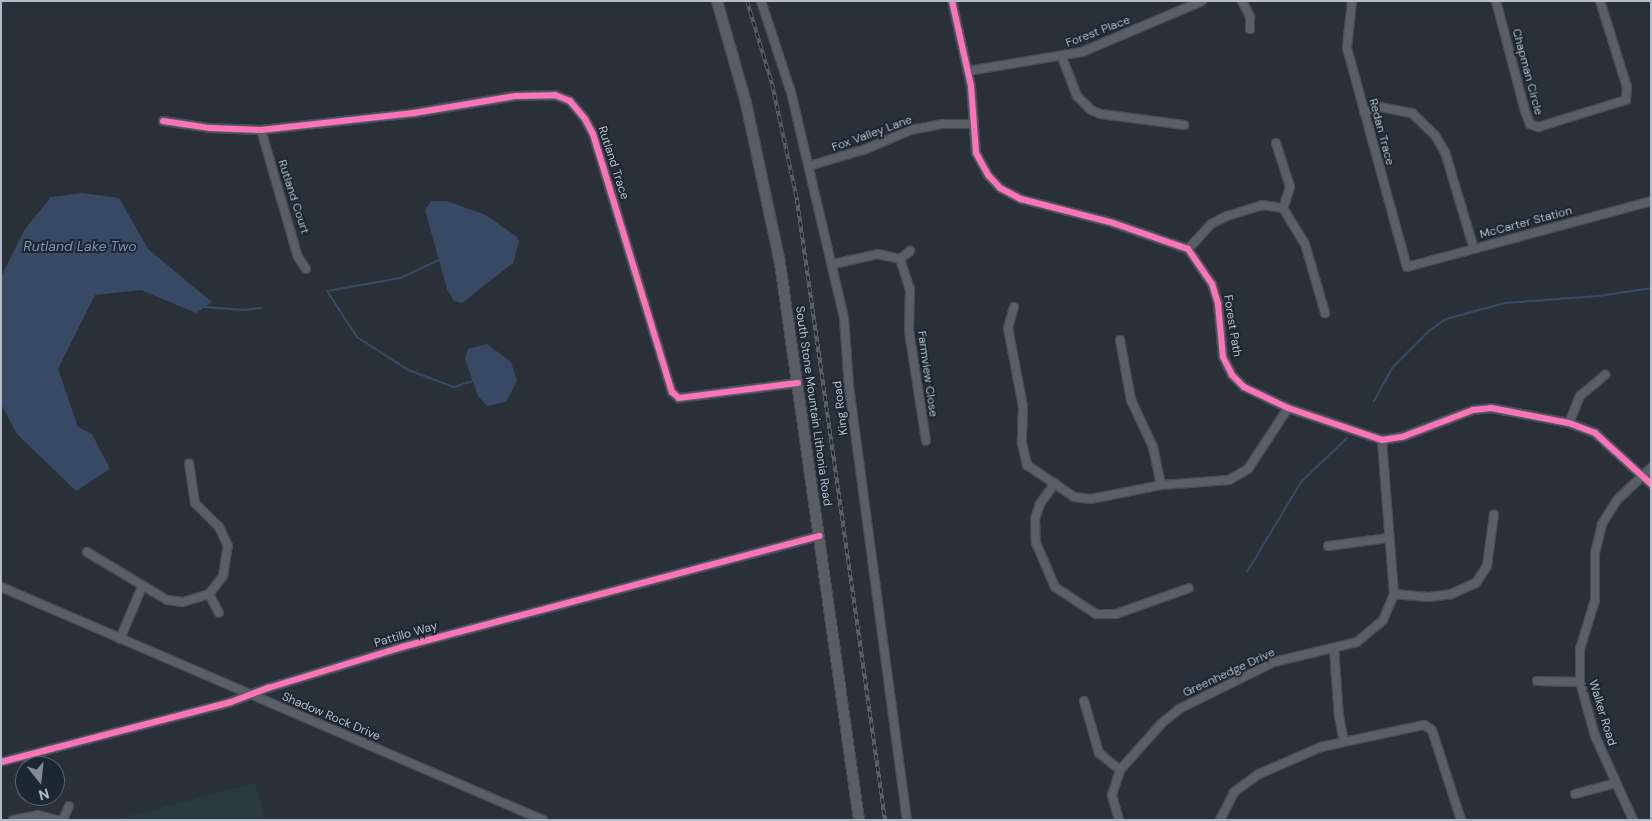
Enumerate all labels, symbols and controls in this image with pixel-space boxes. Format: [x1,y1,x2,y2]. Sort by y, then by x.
street label: Forest Place [1064,13,1132,51]
street label: Chapman Circle [1509,27,1545,117]
street label: Redan Trace [1365,97,1397,167]
street label: Fox Valley Lane [830,113,914,155]
street label: Rutland Trace [594,125,632,201]
street label: Rutland Court [274,158,312,236]
street label: McCarter Station [1478,204,1574,242]
water label: Rutland Lake Two [23,238,137,254]
street label: Forest Path [1220,294,1244,358]
street label: South Stone Mountain Lithonia Road [792,305,834,507]
street label: Farmview Close [914,330,940,418]
street label: King Road [831,380,851,436]
street label: Pattillo Way [373,619,439,651]
street label: Greenhedge Drive [1181,645,1277,701]
street label: Walker Road [1585,678,1619,748]
street label: Shadow Rock Drive [280,690,382,744]
north arrow [15,756,65,806]
text: N [36,784,51,805]

